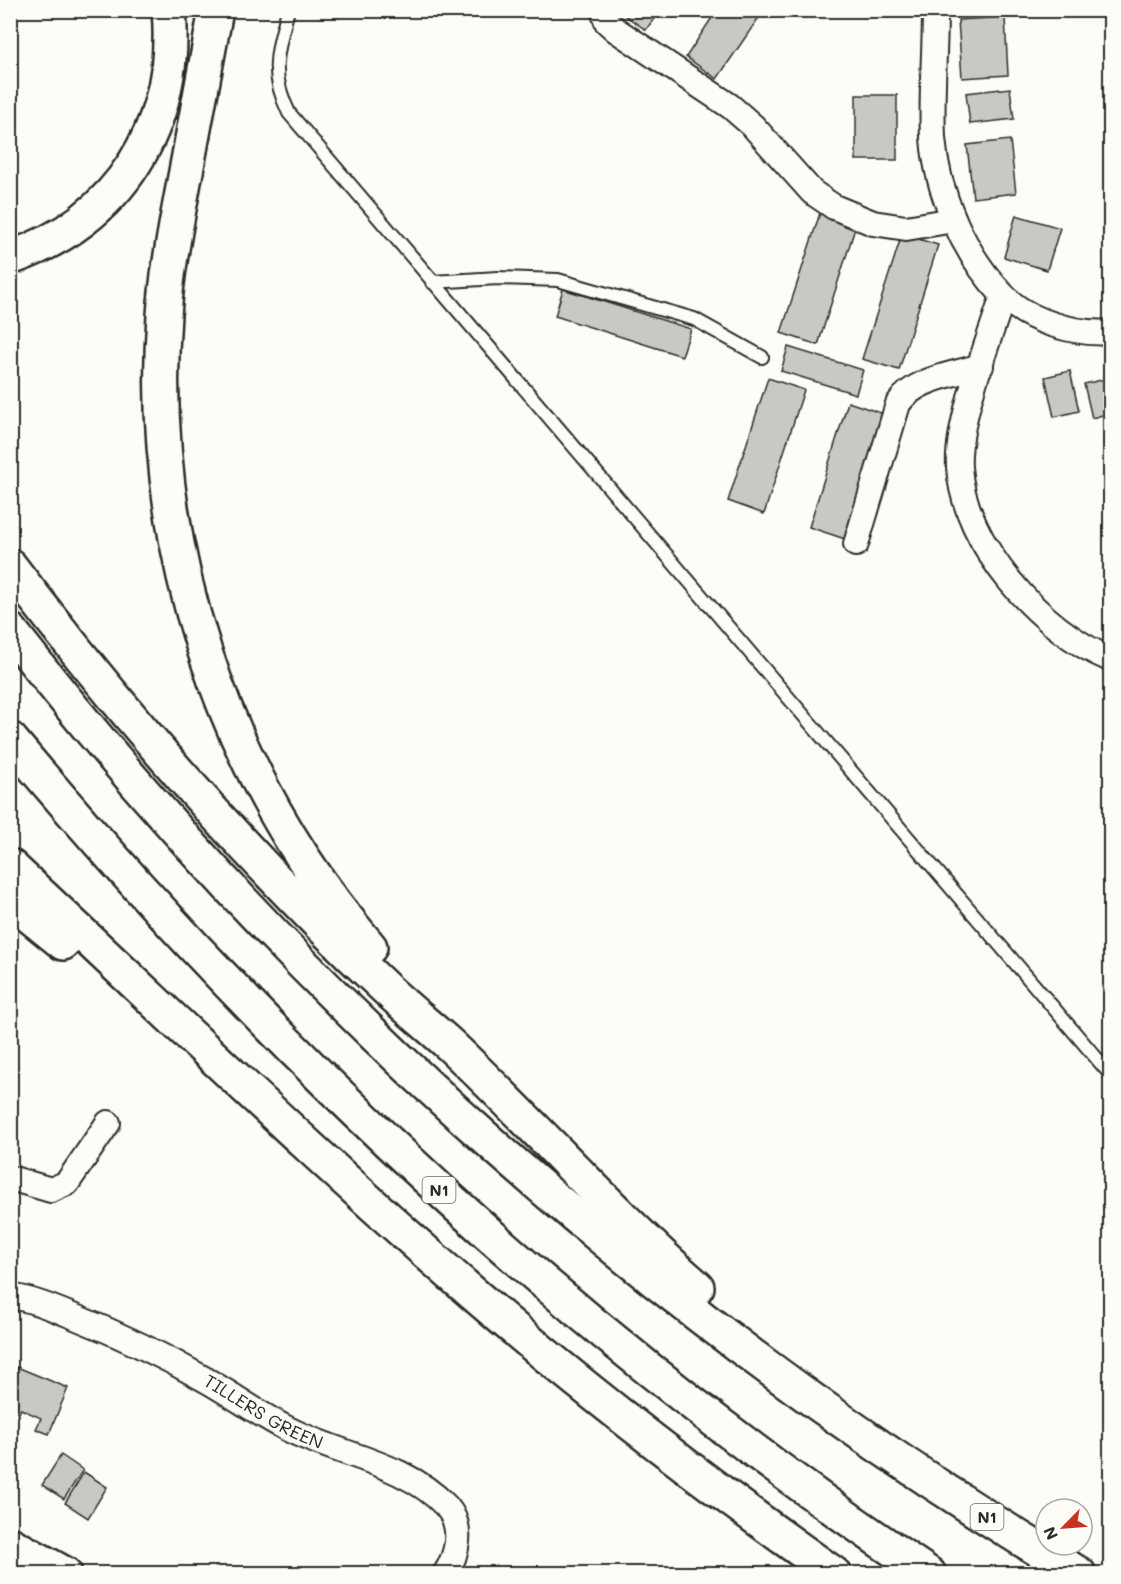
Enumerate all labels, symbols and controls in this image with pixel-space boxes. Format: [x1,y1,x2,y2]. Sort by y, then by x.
road number: N1 [422,1177,456,1203]
street label: TILLERS GREEN [200,1368,327,1454]
north arrow [1034,1497,1094,1557]
road number: N1 [970,1504,1004,1530]
text: N [1038,1524,1062,1543]

